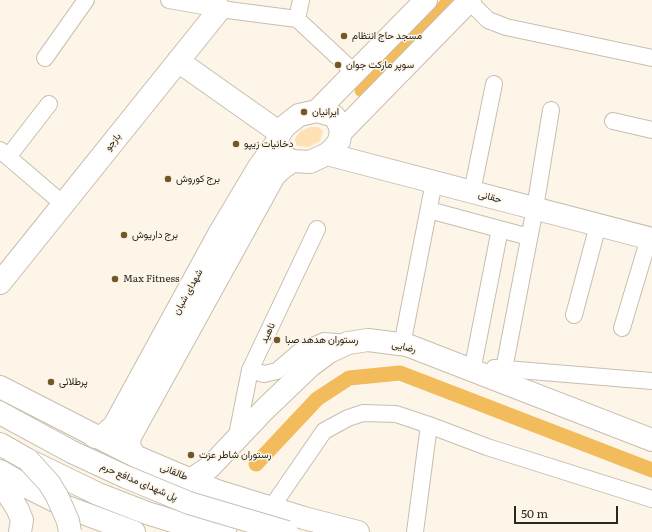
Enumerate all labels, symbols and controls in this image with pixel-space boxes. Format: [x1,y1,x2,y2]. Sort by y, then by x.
place label: مسجد حاج انتظام [352,30,422,42]
marker: مسجد حاج انتظام [339,31,349,41]
place label: سوپر مارکت جوان [346,59,414,71]
marker: سوپر مارکت جوان [333,60,343,70]
place label: ایرانیان [312,106,339,118]
marker: ایرانیان [299,107,309,117]
street label: بازجو [102,131,124,153]
place label: دخانیات زیپو [244,138,293,150]
marker: دخانیات زیپو [231,139,241,149]
place label: برج کوروش [176,173,220,185]
marker: برج کوروش [163,174,173,184]
street label: حقانی [477,188,503,206]
place label: برج داریوش [132,229,178,241]
marker: برج داریوش [119,230,129,240]
street label: شهدای شبان [171,267,205,317]
place label: Max Fitness [123,273,179,285]
marker: Max Fitness [110,274,120,284]
street label: ناهید [258,321,278,345]
place label: رستوران هدهد صبا [285,334,358,346]
marker: رستوران هدهد صبا [272,335,282,345]
street label: رضایی [391,338,417,356]
place label: پرطلائی [59,376,88,388]
marker: پرطلائی [46,377,56,387]
place label: رستوران شاطر عزت [199,449,271,461]
marker: رستوران شاطر عزت [186,450,196,460]
street label: پل شهدای مدافع حرم [98,460,180,504]
street label: طالقانی [158,461,190,483]
scale bar [516,498,620,524]
text: 50 m [521,504,548,522]

